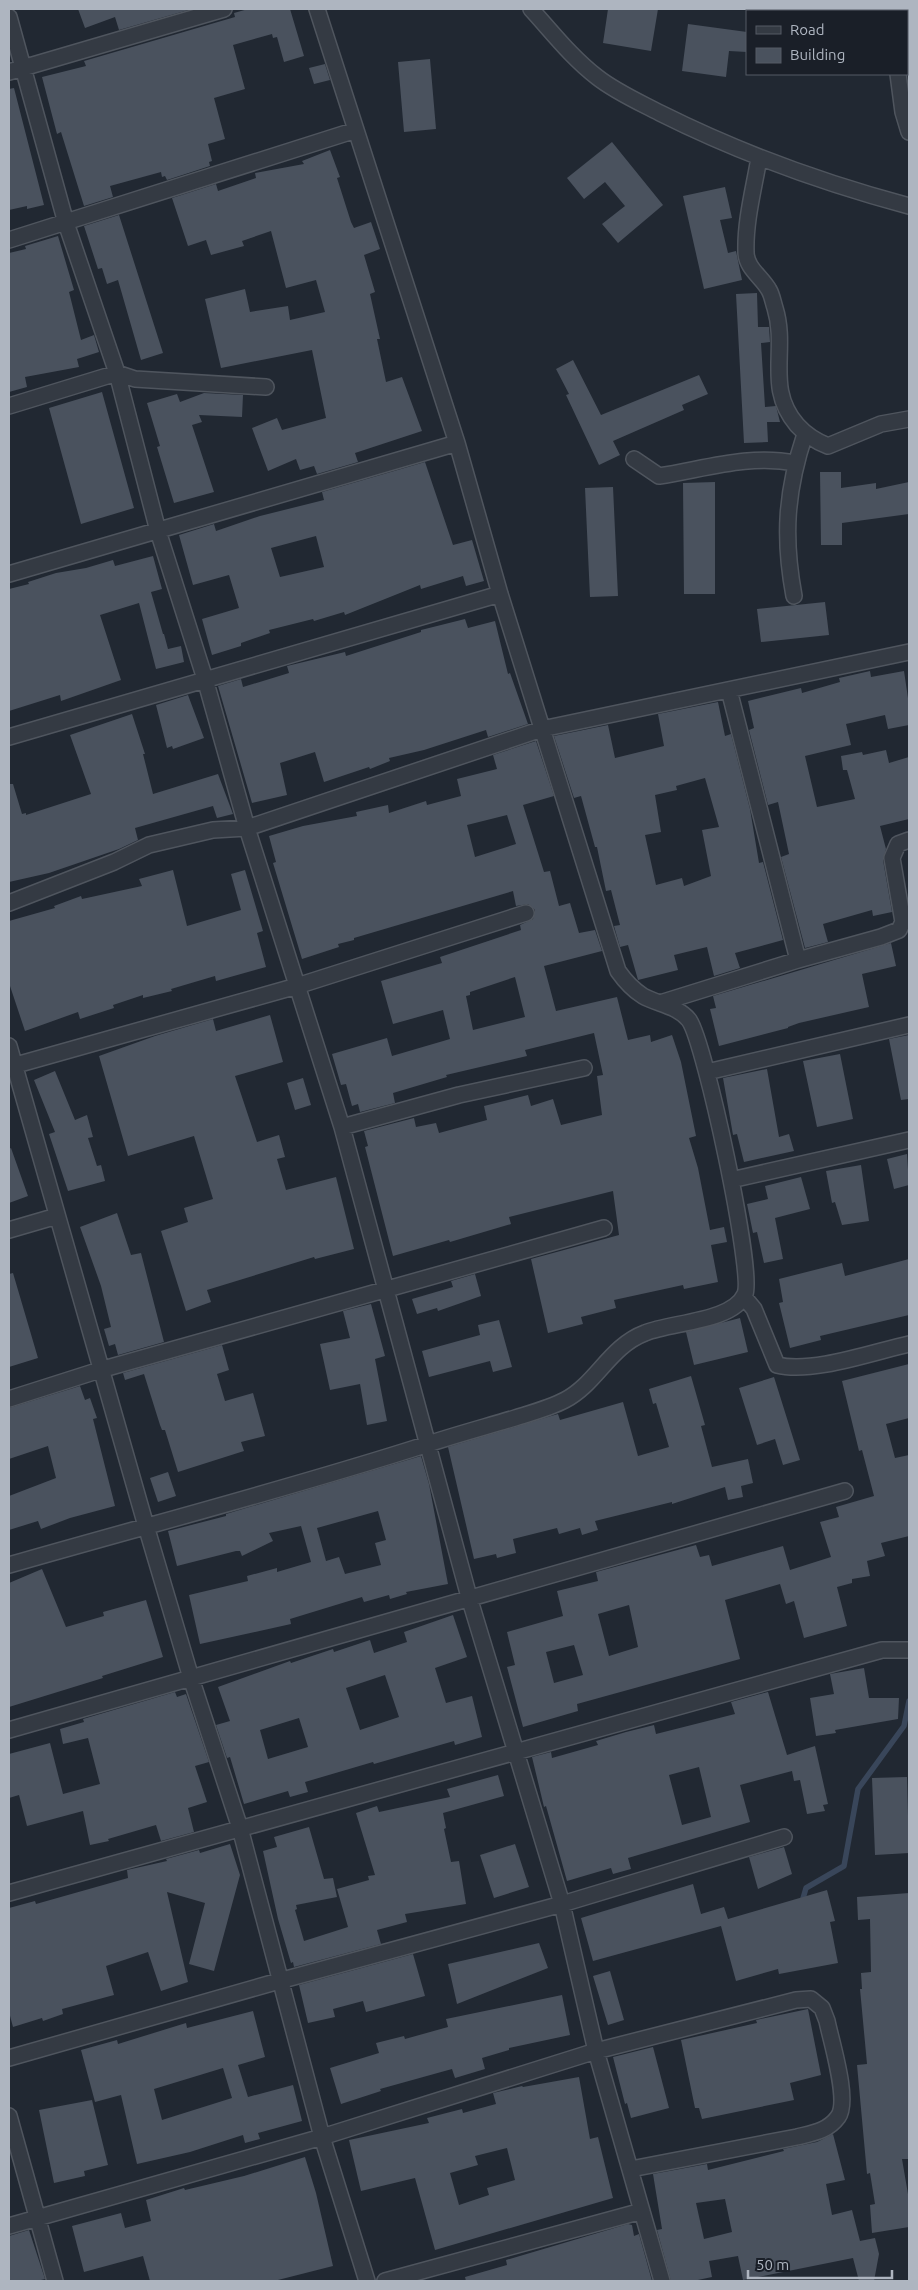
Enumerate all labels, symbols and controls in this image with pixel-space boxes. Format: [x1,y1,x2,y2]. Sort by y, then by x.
legend [746,10,908,75]
text: Road [790,21,825,38]
text: Building [790,46,845,63]
scale bar [748,2248,892,2280]
text: 50 m [756,2256,789,2273]

